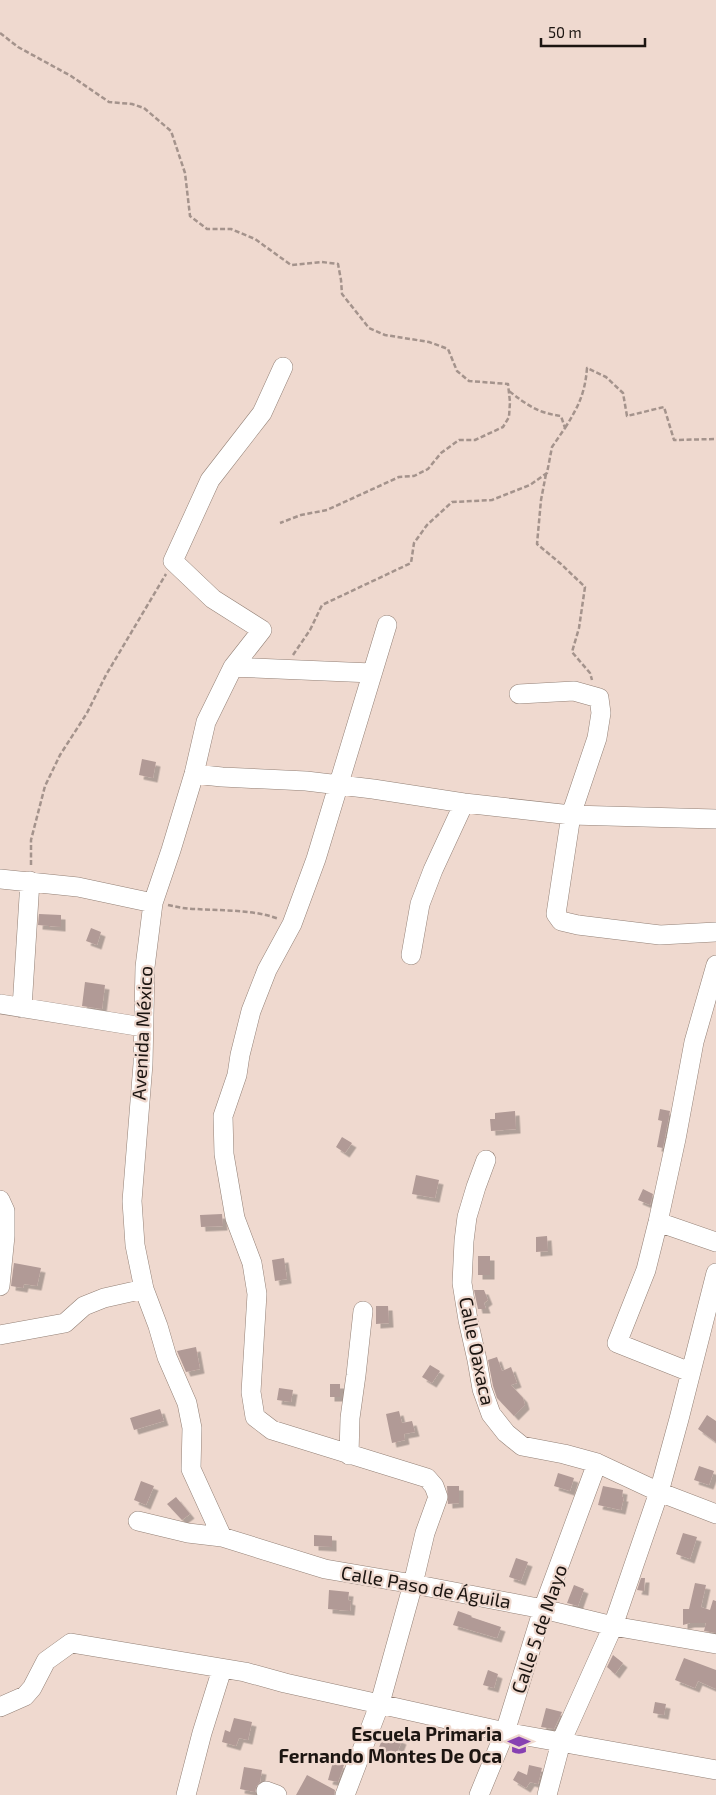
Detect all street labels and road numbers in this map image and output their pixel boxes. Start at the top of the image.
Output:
street label: Avenida México [126,965,157,1101]
street label: Calle Oaxaca [455,1295,500,1407]
street label: Calle Paso de Águila [339,1560,513,1613]
street label: Calle 5 de Mayo [506,1561,571,1696]

